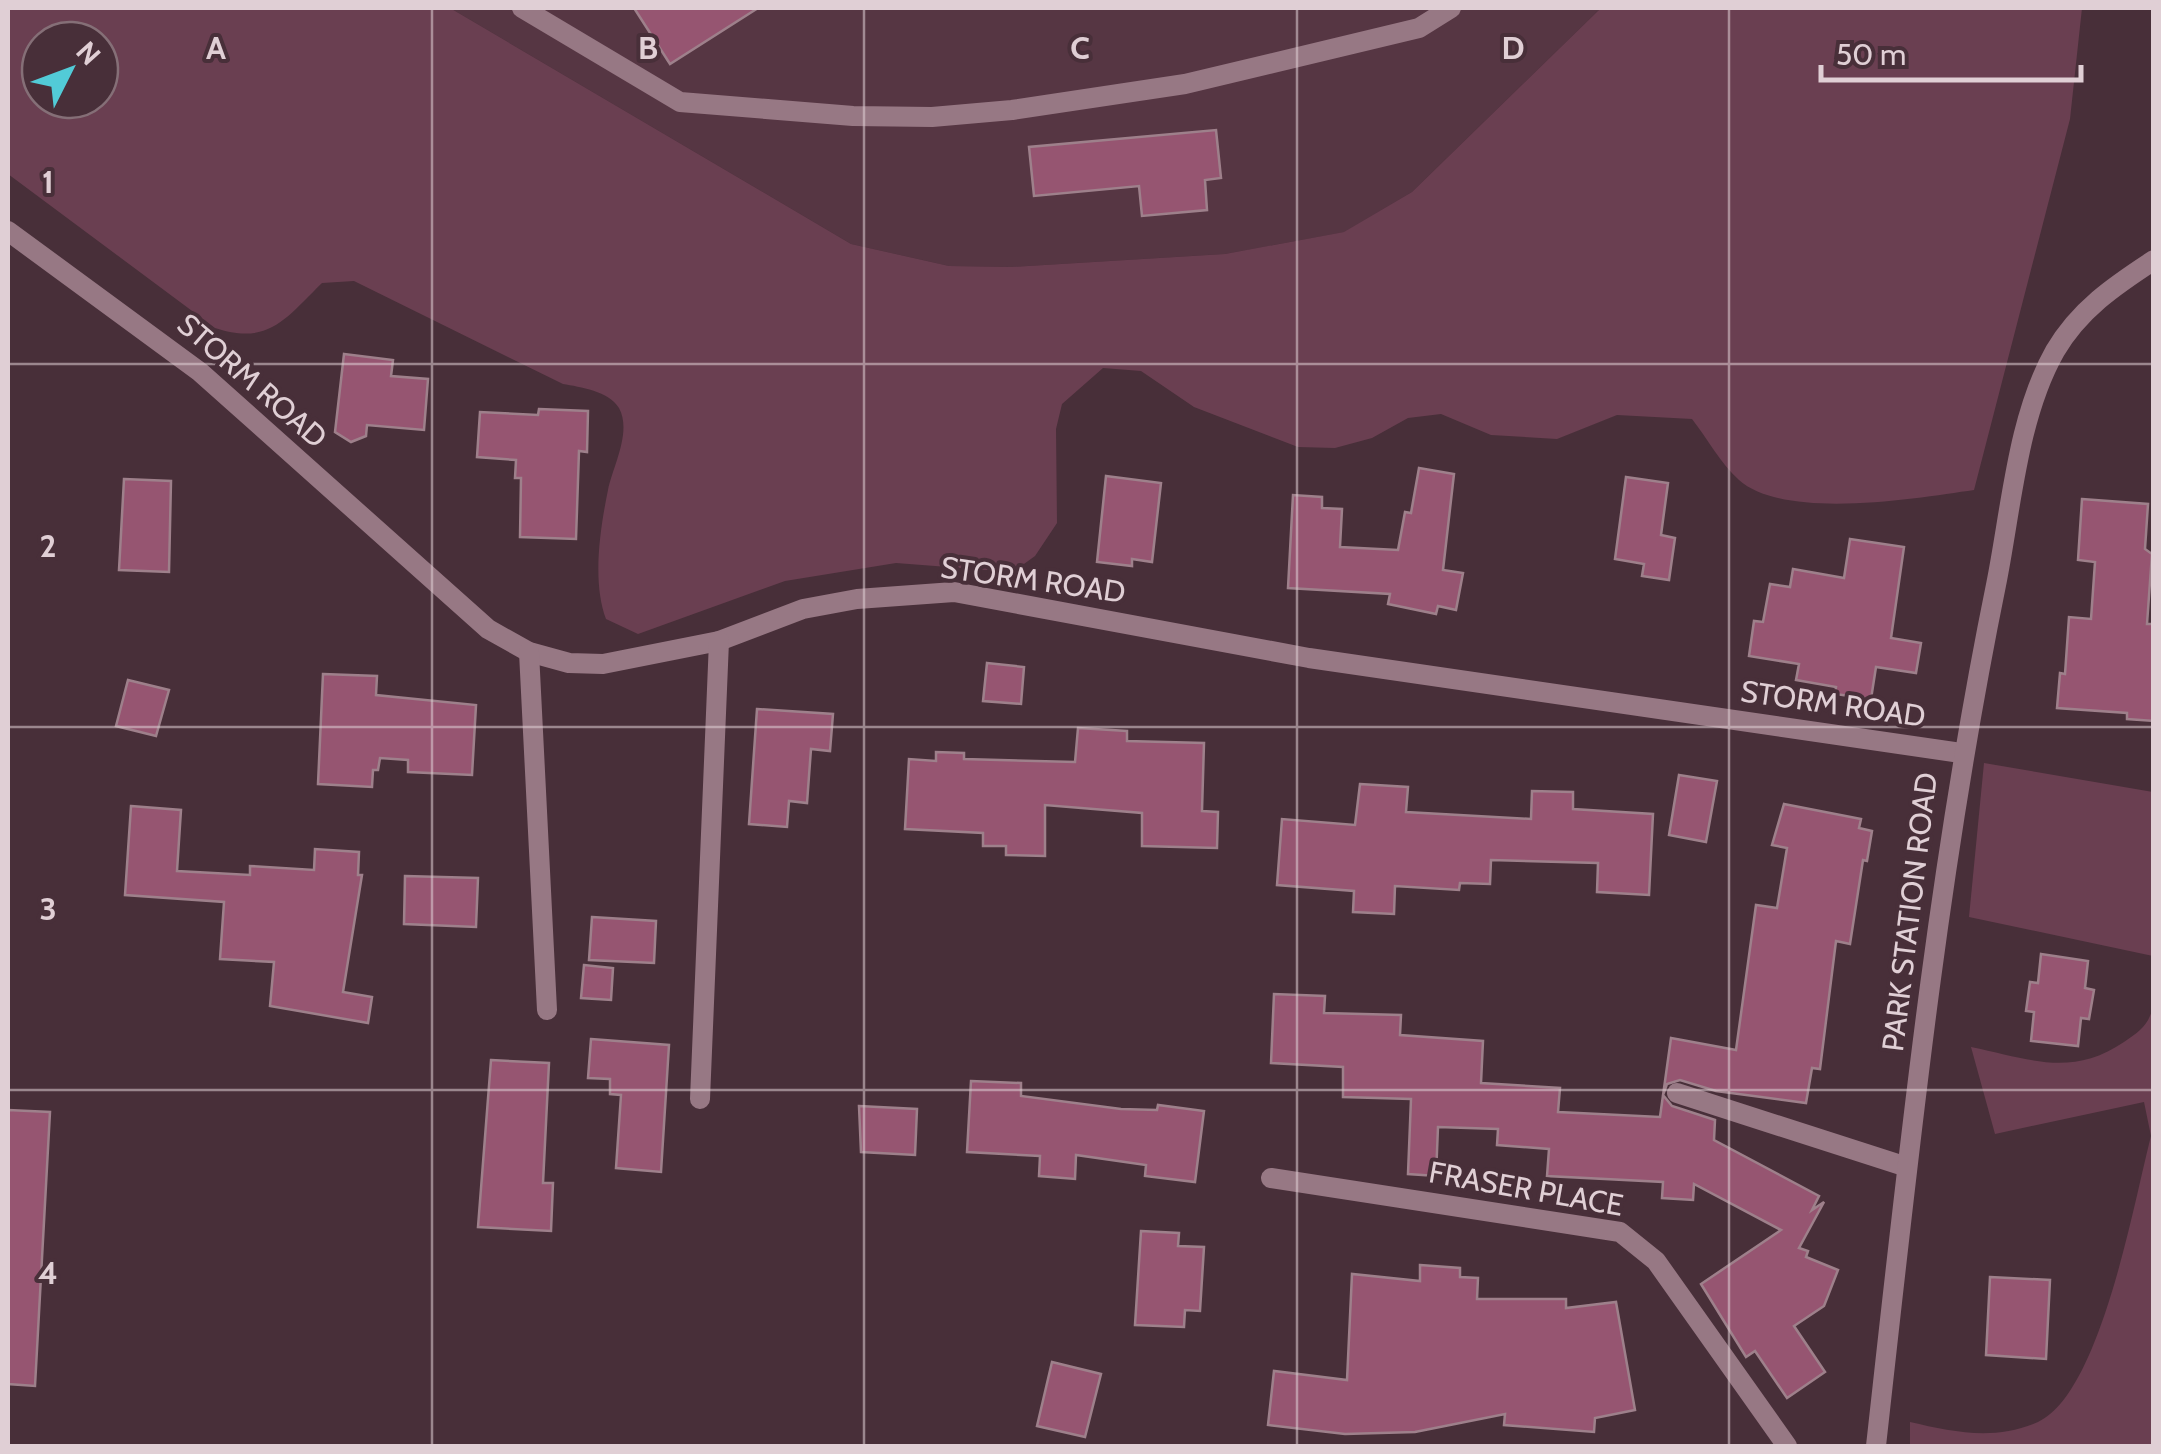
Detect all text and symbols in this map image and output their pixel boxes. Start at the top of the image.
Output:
north arrow [20,20,120,120]
scale bar [1821,20,2081,82]
text: A [206,28,226,67]
text: B [638,28,658,67]
text: C [1070,28,1090,67]
text: D [1501,28,1525,67]
text: N [69,35,108,72]
text: 50 m [1836,36,1906,73]
text: 1 [42,162,54,201]
street label: STORM ROAD [170,306,335,456]
text: 2 [40,526,56,565]
street label: STORM ROAD [938,548,1128,611]
street label: STORM ROAD [1738,672,1928,735]
street label: PARK STATION ROAD [1874,770,1945,1054]
text: 3 [39,889,57,928]
street label: FRASER PLACE [1426,1153,1626,1224]
text: 4 [38,1253,58,1292]

